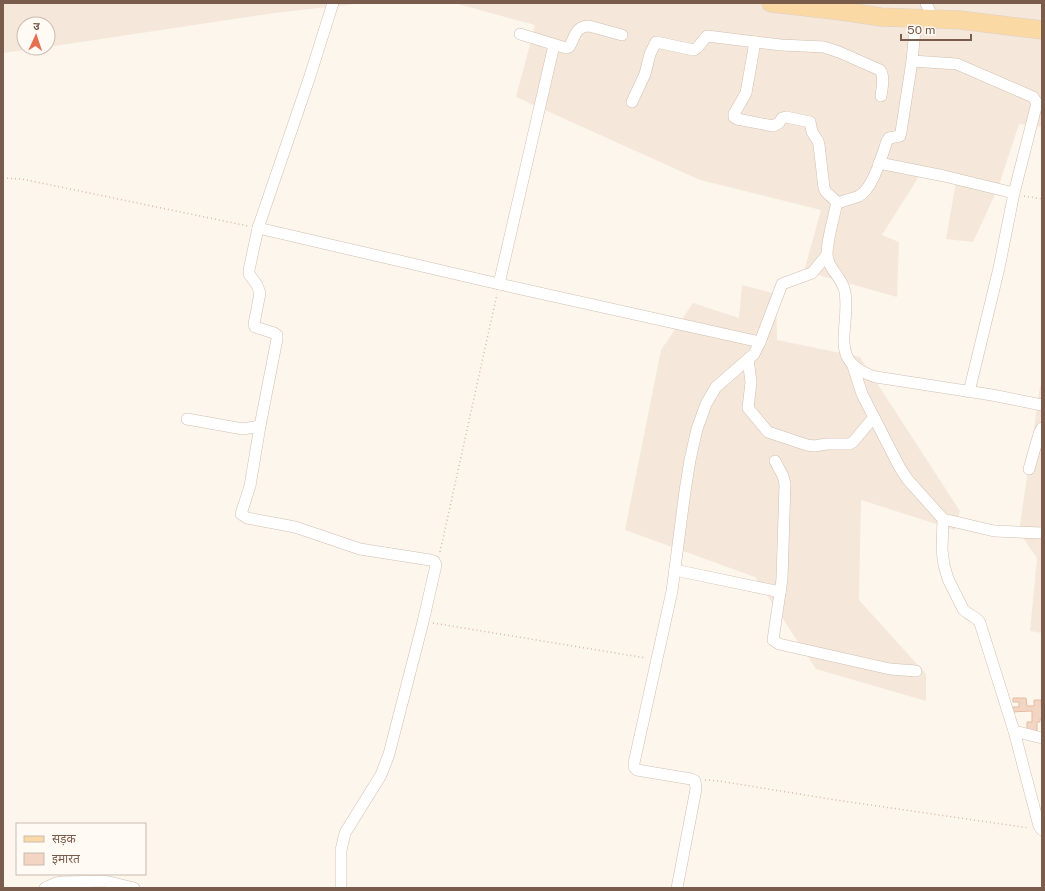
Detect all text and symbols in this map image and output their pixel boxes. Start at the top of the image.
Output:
north arrow [16,16,56,56]
scale bar [901,16,971,42]
text: उ [33,20,41,32]
text: 50 m [907,23,935,37]
legend [16,823,146,875]
text: सड़क [52,832,77,846]
text: इमारत [52,852,81,866]

